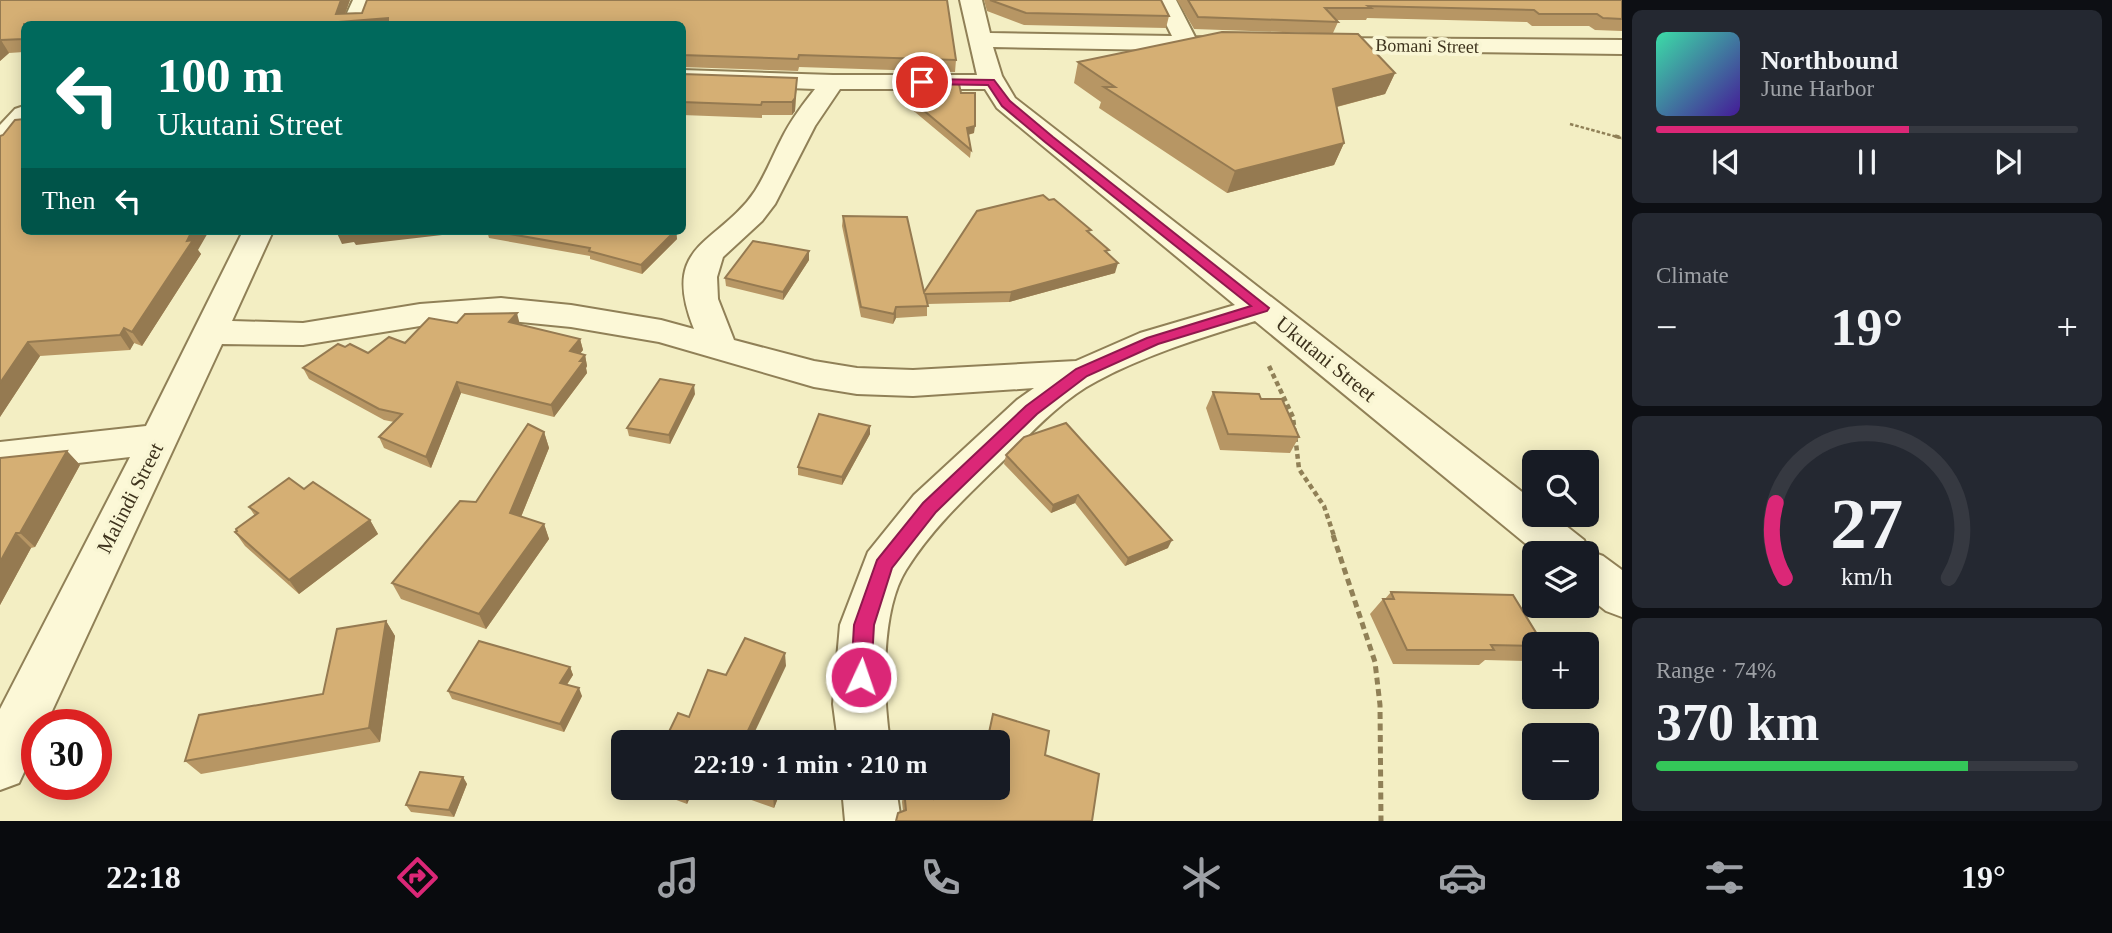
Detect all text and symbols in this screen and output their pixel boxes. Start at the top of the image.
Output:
street label: Bomani Street [1375,35,1479,57]
text: Northbound [1761,46,1898,75]
text: 100 m [157,48,284,103]
icon: left [42,49,133,140]
pin [892,52,952,112]
icon: arrive [903,63,941,101]
text: June Harbor [1761,76,1874,101]
text: Ukutani Street [157,106,343,142]
icon: previous [1707,143,1745,181]
icon: pause [1848,143,1886,181]
icon: next [1989,143,2027,181]
icon: left [109,182,147,220]
text: Then [42,186,95,215]
text: Climate [1656,263,1729,288]
text: 19° [1831,299,1903,356]
text: − [1656,306,1677,348]
text: + [2057,306,2078,348]
street label: Ukutani Street [1271,311,1381,407]
street label: Malindi Street [92,439,168,557]
map controls [1522,450,1599,800]
button: search [1522,450,1599,527]
text: 27 [1831,483,1903,564]
button: layers [1522,541,1599,618]
text: km/h [1841,563,1893,590]
button: + [1522,632,1599,709]
position arrow [824,640,898,714]
text: Range · 74% [1656,658,1776,683]
text: 370 km [1656,694,1819,751]
speed limit sign: 30 [21,709,112,800]
button: − [1522,723,1599,800]
text: 22:19 · 1 min · 210 m [694,750,928,779]
icon: directions [393,853,442,902]
icon: music [654,853,703,902]
icon: phone [916,853,965,902]
icon: climate [1177,853,1226,902]
icon: car [1438,853,1487,902]
icon: filters [1700,853,1749,902]
text: 22:18 [106,859,181,895]
text: 19° [1961,859,2006,895]

